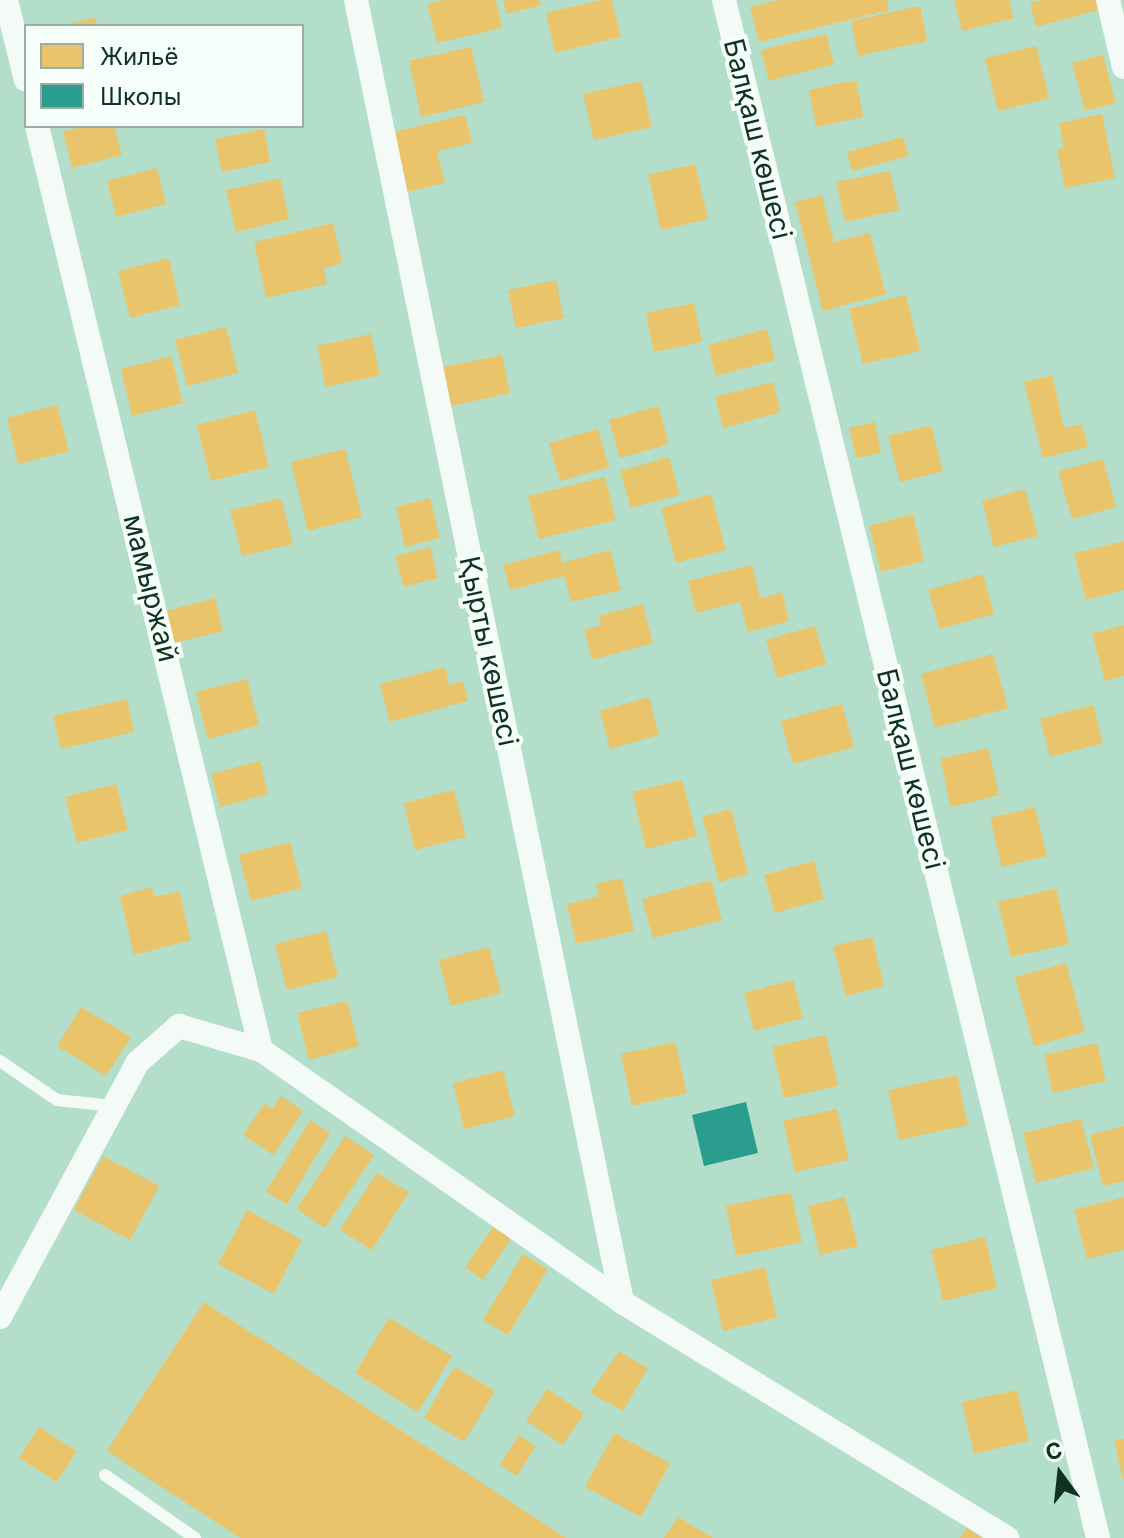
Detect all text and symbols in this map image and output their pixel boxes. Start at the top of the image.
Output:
legend [24,24,304,128]
street label: Балқаш көшесі [717,35,799,243]
text: Жильё [100,42,178,71]
text: Школы [100,82,181,111]
street label: мамыржай [116,511,186,665]
street label: Қырты көшесі [452,553,526,749]
street label: Балқаш көшесі [870,665,952,873]
north arrow [1020,1434,1100,1514]
text: С [1043,1436,1065,1465]

